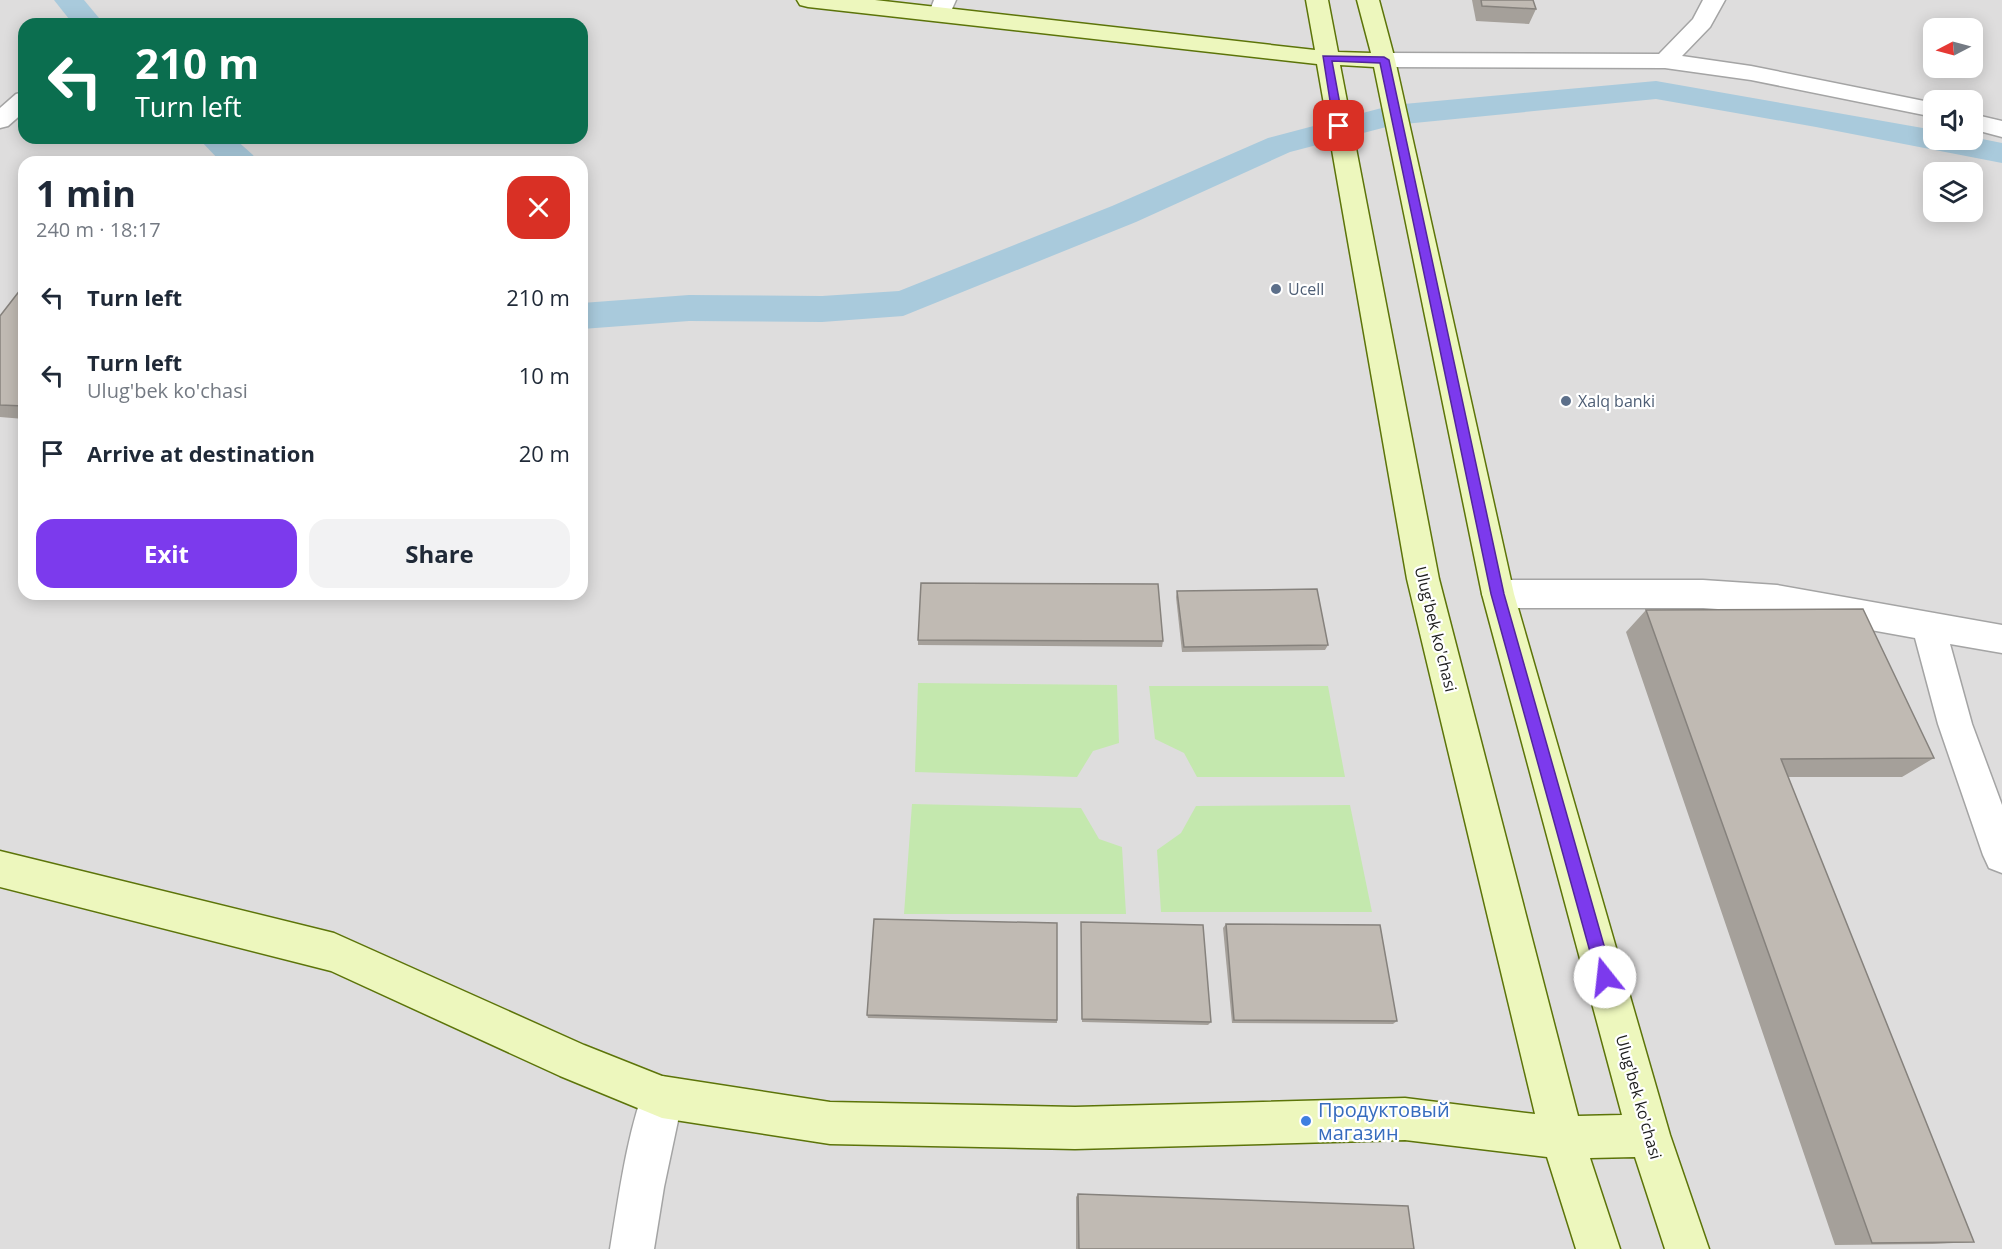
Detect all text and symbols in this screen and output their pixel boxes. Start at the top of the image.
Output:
north arrow [1923,18,1983,78]
map controls [1923,18,1983,222]
text: 210 m [135,34,259,91]
icon: left [36,42,114,120]
text: Turn left [135,88,242,125]
button: sound [1923,90,1983,150]
pin [1313,100,1364,151]
icon: arrive [1322,109,1355,142]
button: layers [1923,162,1983,222]
text: 1 min [36,169,136,218]
button: close [507,176,570,239]
text: 240 m · 18:17 [36,216,161,243]
place label: Ucell [1288,278,1324,300]
icon: left [36,281,69,314]
text: Turn left [87,282,182,312]
text: 210 m [506,282,570,312]
marker: Ucell [1269,282,1283,296]
text: Turn left [87,347,182,377]
icon: left [36,359,69,392]
text: 10 m [519,360,570,390]
text: Ulug'bek ko'chasi [87,377,248,404]
place label: Xalq banki [1578,390,1655,412]
marker: Xalq banki [1559,394,1573,408]
icon: arrive [36,437,69,470]
text: Arrive at destination [87,438,315,468]
text: 20 m [519,438,570,468]
button: Exit [36,519,297,588]
button: Share [309,519,570,588]
street label: Ulug'bek ko'chasi [1410,564,1462,694]
position arrow [1573,945,1637,1009]
street label: Ulug'bek ko'chasi [1611,1032,1667,1162]
place label: Продуктовый магазин [1318,1096,1450,1146]
marker: Продуктовый магазин [1299,1114,1313,1128]

